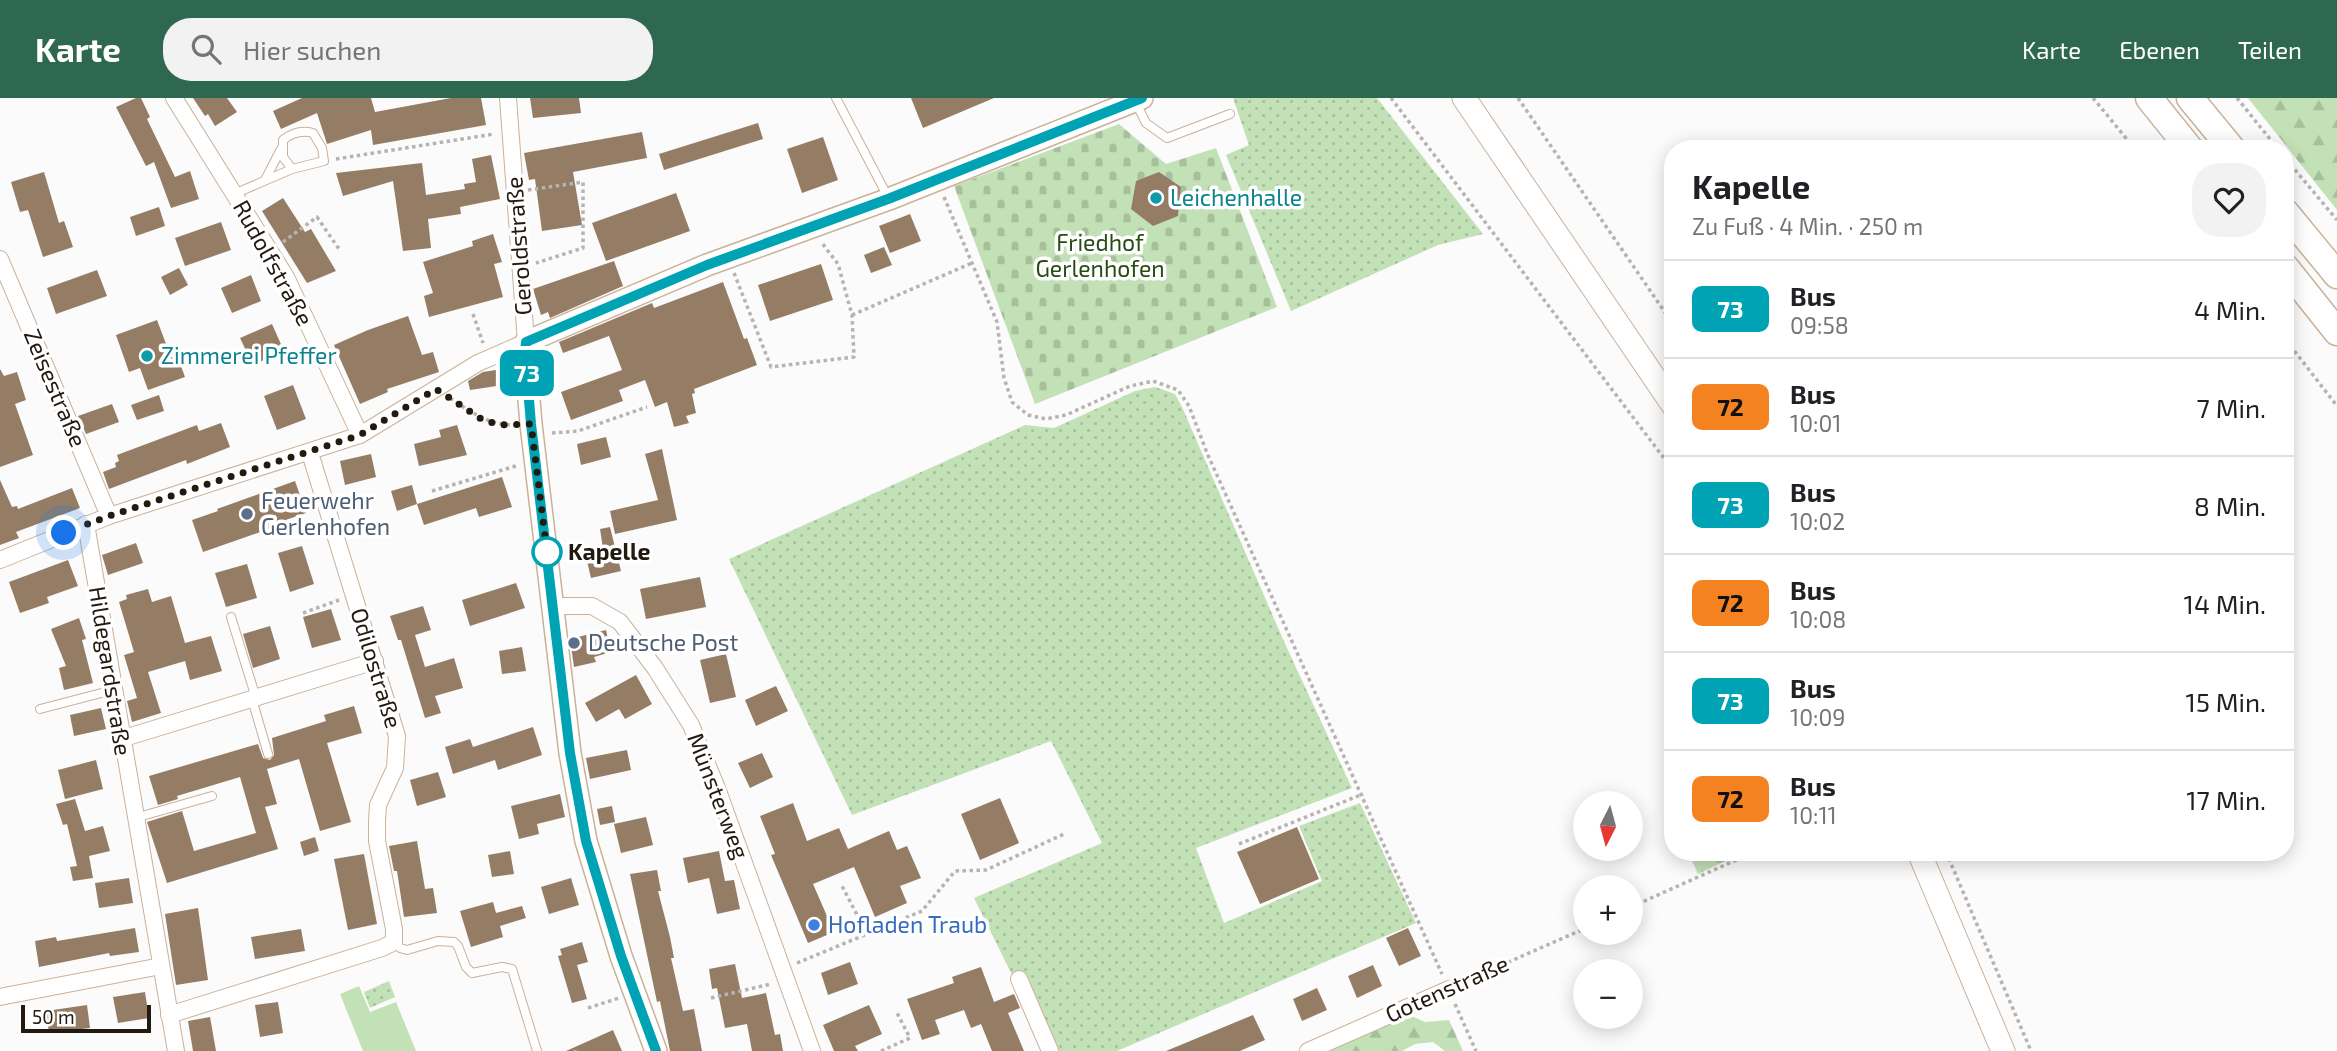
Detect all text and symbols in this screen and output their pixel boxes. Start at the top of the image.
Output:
search box [163,18,653,81]
text: Karte [35,29,121,69]
icon: search [187,30,225,68]
text: Hier suchen [243,34,381,65]
text: Karte [2022,35,2081,64]
text: Ebenen [2119,35,2200,64]
text: Teilen [2238,35,2302,64]
button: heart [2192,163,2266,237]
text: Kapelle [1692,166,1810,206]
street label: Geroldstraße [499,176,537,316]
place label: Leichenhalle [1170,183,1302,211]
marker: Leichenhalle [1148,190,1164,206]
street label: Rudolfstraße [228,195,320,330]
text: Zu Fuß · 4 Min. · 250 m [1692,212,1923,240]
park label: Friedhof Gerlenhofen [1035,228,1165,282]
text: Bus [1790,280,1836,311]
text: 73 [1717,294,1744,323]
text: 4 Min. [2194,294,2266,325]
text: 09:58 [1790,311,1849,339]
street label: Zeisestraße [19,324,93,451]
place label: Zimmerei Pfeffer [161,341,337,369]
marker: Zimmerei Pfeffer [139,348,155,364]
line badge: 73 [496,350,558,396]
text: 73 [514,358,540,387]
text: Bus [1790,378,1836,409]
text: 72 [1717,392,1744,421]
text: 7 Min. [2197,392,2266,423]
text: 10:01 [1790,409,1841,437]
text: Bus [1790,476,1836,507]
place label: Feuerwehr Gerlenhofen [261,486,390,540]
text: 73 [1717,490,1744,519]
text: 8 Min. [2194,490,2266,521]
marker: Feuerwehr Gerlenhofen [239,506,255,522]
text: 10:02 [1790,507,1845,535]
your location [46,515,81,550]
marker: Kapelle [532,537,562,567]
place label: Kapelle [568,537,651,565]
text: Bus [1790,574,1836,605]
street label: Hildegardstraße [84,584,138,758]
text: 72 [1717,588,1744,617]
text: 14 Min. [2184,588,2266,619]
street label: Odilostraße [345,604,409,731]
text: 10:08 [1790,605,1846,633]
place label: Deutsche Post [588,628,738,656]
marker: Deutsche Post [566,635,582,651]
text: Bus [1790,672,1836,703]
text: 73 [1717,686,1744,715]
text: 15 Min. [2186,686,2266,717]
text: 10:09 [1790,703,1845,731]
street label: Münsterweg [682,729,756,863]
text: Bus [1790,770,1836,801]
text: 72 [1717,784,1744,813]
text: 17 Min. [2186,784,2266,815]
north arrow [1573,791,1643,861]
map controls [1573,791,1643,1029]
text: 10:11 [1790,801,1837,829]
button: + [1573,875,1643,945]
place label: Hofladen Traub [828,910,987,938]
marker: Hofladen Traub [806,917,822,933]
street label: Gotenstraße [1381,948,1513,1028]
button: − [1573,959,1643,1029]
scale bar [21,1002,150,1034]
text: 50 m [32,1005,75,1028]

